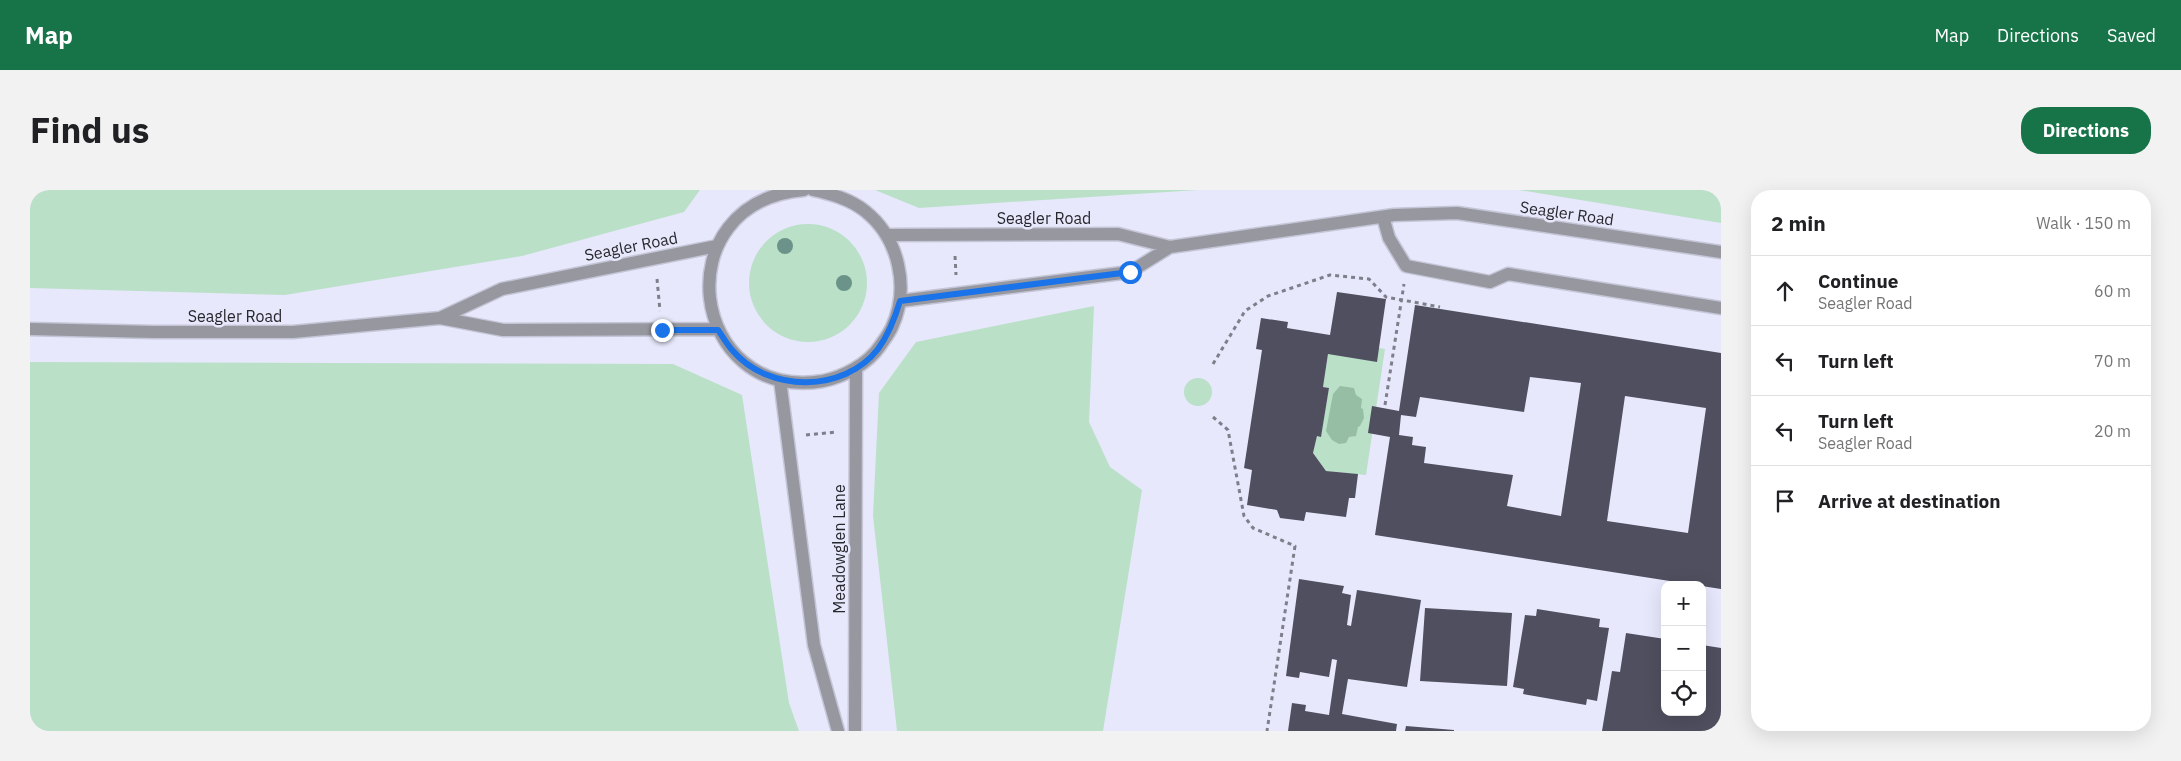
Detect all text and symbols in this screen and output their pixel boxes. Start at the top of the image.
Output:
text: Map [25,19,73,51]
text: Map [1934,24,1969,47]
text: Directions [1997,24,2079,47]
text: Saved [2107,24,2156,47]
text: Find us [30,107,149,153]
button: Directions [2021,107,2151,154]
street label: Seagler Road [1519,197,1615,229]
street label: Seagler Road [997,208,1091,228]
text: 2 min [1771,209,1826,237]
text: Walk · 150 m [2036,213,2131,233]
street label: Seagler Road [583,227,679,265]
route start [1119,261,1142,284]
text: Continue [1818,269,1898,293]
icon: ahead [1771,277,1799,305]
text: 60 m [2094,281,2131,301]
text: Seagler Road [1818,293,1913,313]
street label: Seagler Road [188,306,282,326]
route end [651,319,674,342]
icon: left [1771,347,1799,375]
text: Turn left [1818,349,1894,373]
text: 70 m [2094,351,2131,371]
text: Turn left [1818,409,1894,433]
icon: left [1771,417,1799,445]
text: 20 m [2094,421,2131,441]
text: Seagler Road [1818,433,1913,453]
street label: Meadowglen Lane [829,484,849,614]
icon: arrive [1771,487,1799,515]
text: Arrive at destination [1818,489,2001,513]
map controls [1661,581,1706,716]
button: + [1661,581,1706,626]
button: − [1661,626,1706,671]
button: locate [1661,671,1706,716]

